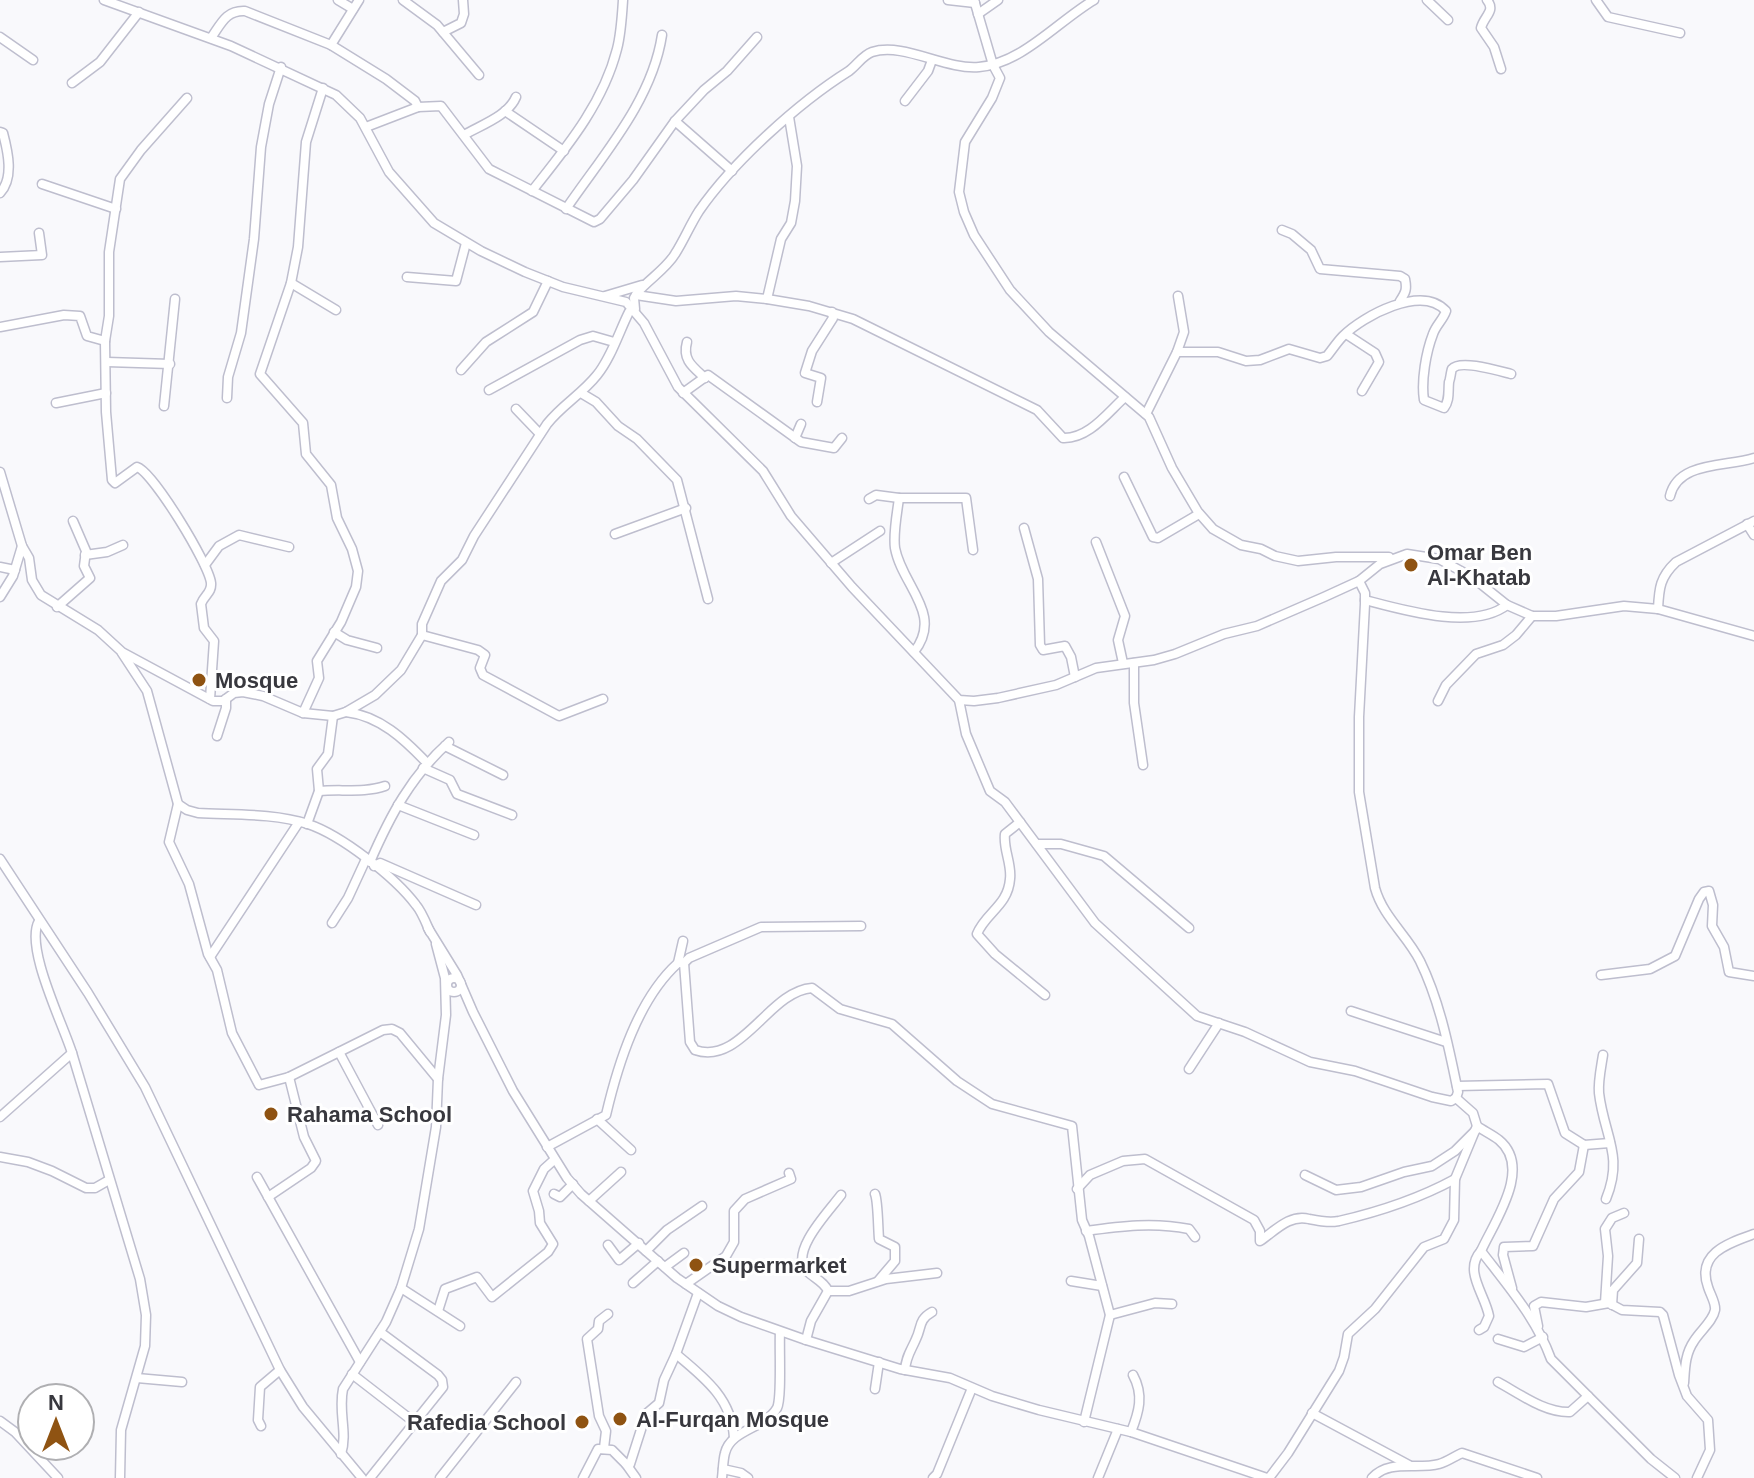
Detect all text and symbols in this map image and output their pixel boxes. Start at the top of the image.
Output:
place label: Omar Ben Al-Khatab [1427,540,1532,590]
marker: Omar Ben Al-Khatab [1402,556,1420,574]
place label: Mosque [215,668,298,693]
marker: Mosque [190,671,208,689]
place label: Rahama School [287,1102,452,1127]
marker: Rahama School [262,1105,280,1123]
place label: Supermarket [712,1253,847,1278]
marker: Supermarket [687,1256,705,1274]
north arrow [16,1382,96,1462]
text: N [48,1390,64,1415]
place label: Al-Furqan Mosque [636,1407,829,1432]
place label: Rafedia School [407,1410,566,1435]
marker: Al-Furqan Mosque [611,1410,629,1428]
marker: Rafedia School [573,1413,591,1431]

